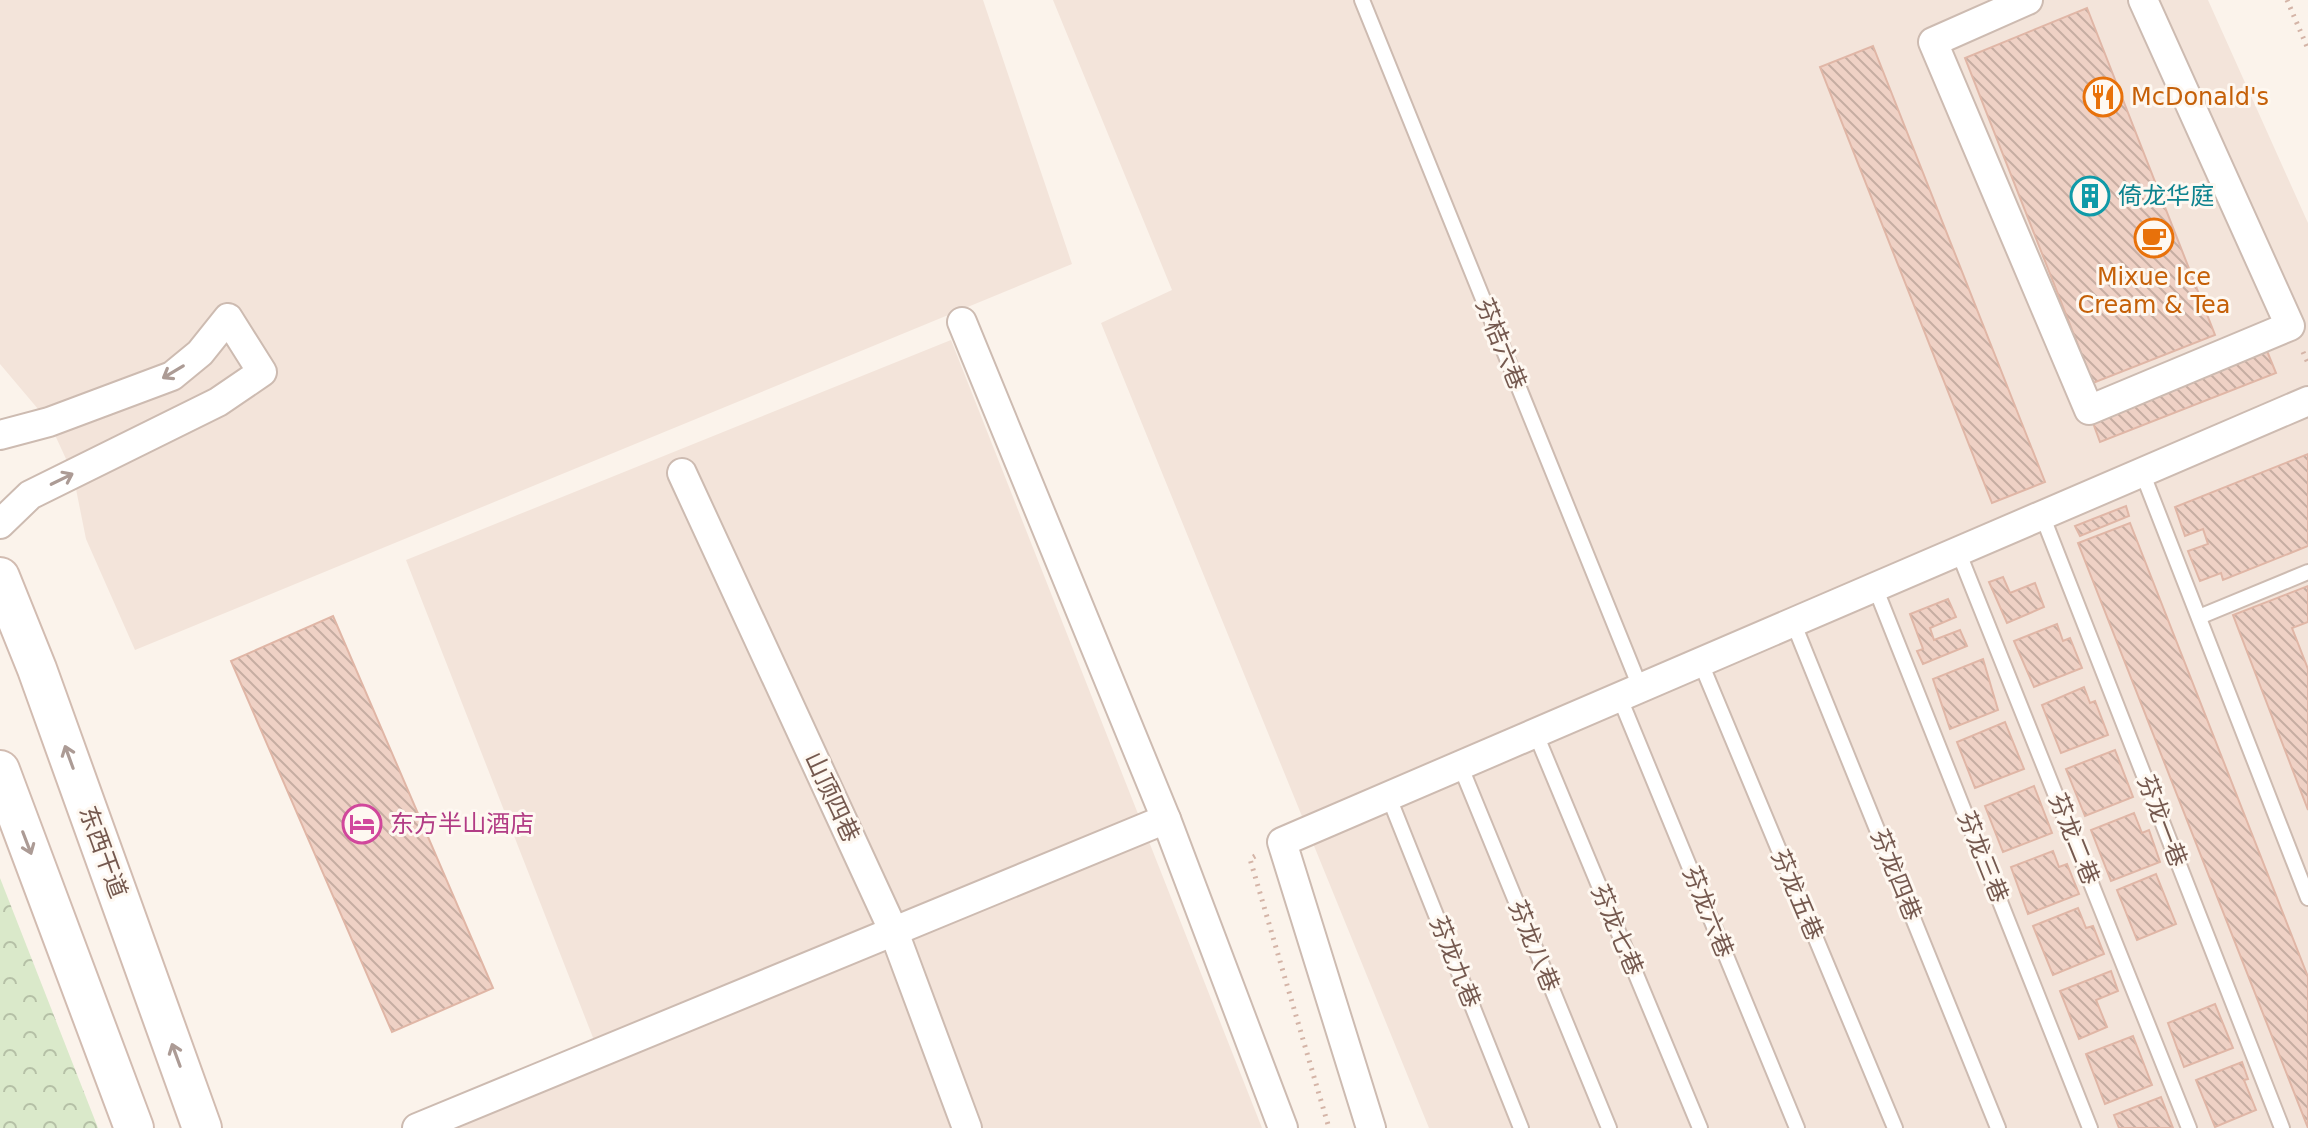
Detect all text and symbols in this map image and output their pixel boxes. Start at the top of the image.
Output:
restaurant icon: McDonald's [2082,76,2124,118]
place label: McDonald's [2131,83,2269,111]
building icon: 倚龙华庭 [2069,175,2111,217]
place label: 倚龙华庭 [2118,182,2214,210]
cafe icon: Mixue Ice Cream & Tea [2133,217,2175,259]
place label: Mixue Ice Cream & Tea [2078,263,2230,319]
street label: 芬桔六巷 [1470,294,1532,394]
one-way arrow [163,364,185,380]
one-way arrow [50,471,74,487]
one-way arrow [60,745,75,770]
street label: 山顶四巷 [799,748,865,846]
street label: 芬龙一巷 [2132,771,2192,871]
street label: 芬龙二巷 [2043,789,2105,889]
street label: 东西干道 [73,802,133,902]
hotel icon: 东方半山酒店 [341,803,383,845]
street label: 芬龙三巷 [1952,807,2014,907]
place label: 东方半山酒店 [390,810,534,838]
street label: 芬龙四巷 [1865,825,1927,925]
one-way arrow [21,830,35,855]
street label: 芬龙五巷 [1765,845,1829,945]
street label: 芬龙六巷 [1677,862,1739,962]
street label: 芬龙七巷 [1585,880,1649,980]
street label: 芬龙八巷 [1503,896,1565,996]
street label: 芬龙九巷 [1424,912,1486,1012]
one-way arrow [167,1042,182,1067]

